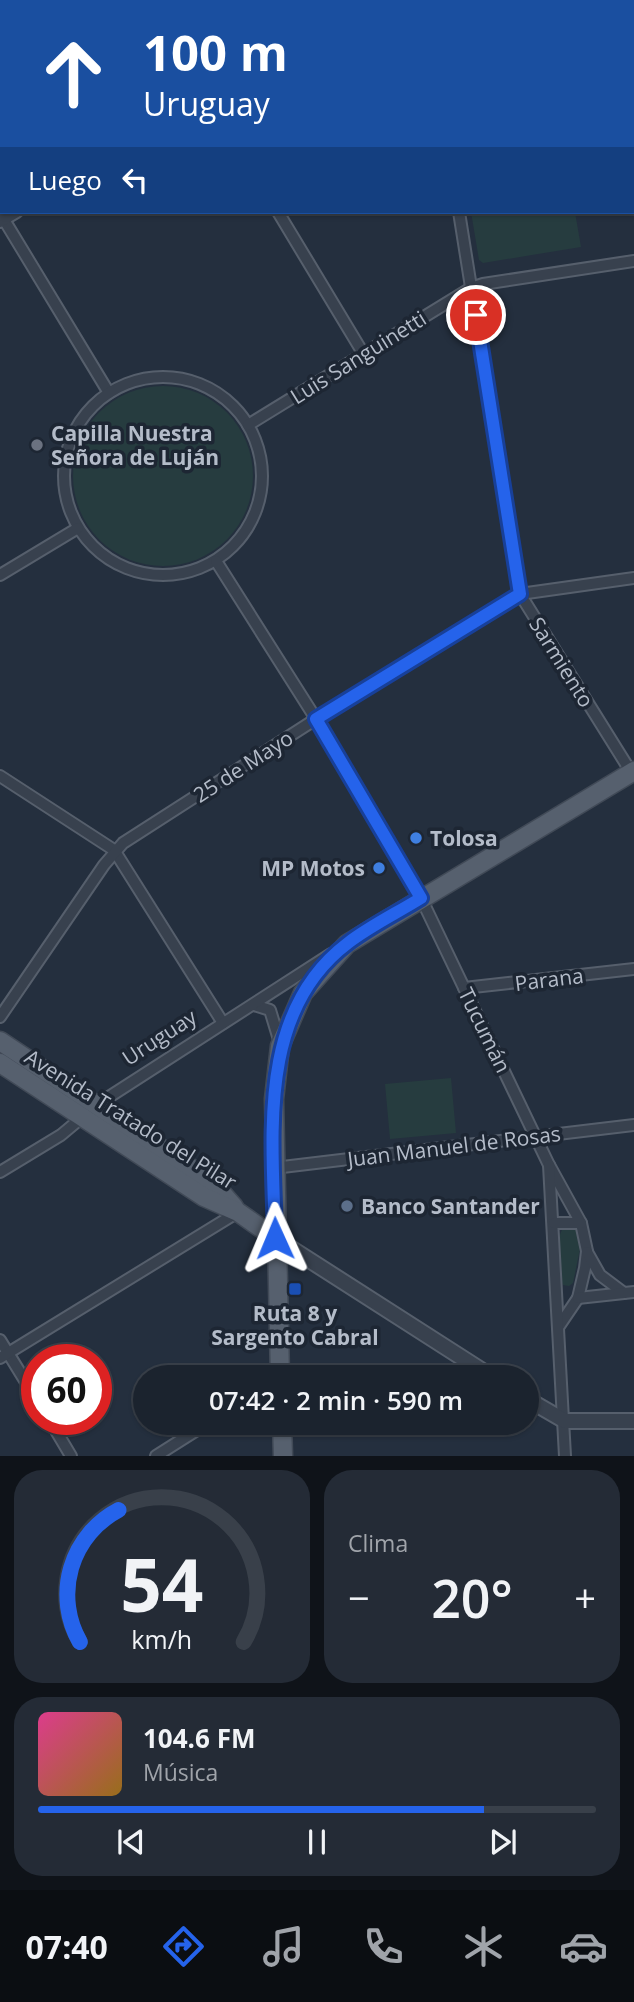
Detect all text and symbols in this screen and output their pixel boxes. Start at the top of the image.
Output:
text: 100 m [143,19,288,85]
icon: ahead [28,28,119,119]
text: Uruguay [143,82,270,125]
icon: left [116,161,154,199]
text: Luego [28,162,102,198]
pin [446,285,506,345]
icon: arrive [457,296,495,334]
street label: Luis Sanguinetti [285,304,431,410]
place label: Capilla Nuestra Señora de Luján [51,419,219,471]
marker: Capilla Nuestra Señora de Luján [29,437,45,453]
street label: Sarmiento [523,612,601,712]
street label: 25 de Mayo [188,723,298,809]
place label: Tolosa [430,824,498,852]
marker: Tolosa [408,830,424,846]
place label: MP Motos [261,854,365,882]
marker: MP Motos [371,860,387,876]
street label: Parana [513,961,585,997]
street label: Tucumán [452,983,518,1077]
street label: Uruguay [116,1002,202,1071]
street label: Avenida Tratado del Pilar [20,1042,242,1196]
street label: Juan Manuel de Rosas [344,1119,562,1173]
place label: Banco Santander [361,1192,540,1220]
marker: Banco Santander [339,1198,355,1214]
position arrow [238,1201,312,1275]
marker: Ruta 8 y Sargento Cabral [287,1281,303,1297]
place label: Ruta 8 y Sargento Cabral [211,1299,379,1351]
speed limit sign: 60 [21,1344,112,1435]
text: 07:42 · 2 min · 590 m [209,1382,463,1418]
text: Clima [348,1527,408,1559]
text: 54 [120,1535,204,1634]
text: 20° [431,1562,513,1633]
text: − [348,1571,370,1623]
text: + [574,1571,596,1623]
text: km/h [132,1622,192,1656]
text: 104.6 FM [143,1720,255,1756]
text: Música [143,1756,218,1788]
icon: previous [112,1823,150,1861]
icon: pause [298,1823,336,1861]
icon: next [484,1823,522,1861]
icon: directions [159,1922,208,1971]
icon: music [259,1922,308,1971]
icon: phone [359,1922,408,1971]
icon: climate [459,1922,508,1971]
icon: car [559,1922,608,1971]
text: 07:40 [26,1925,108,1968]

